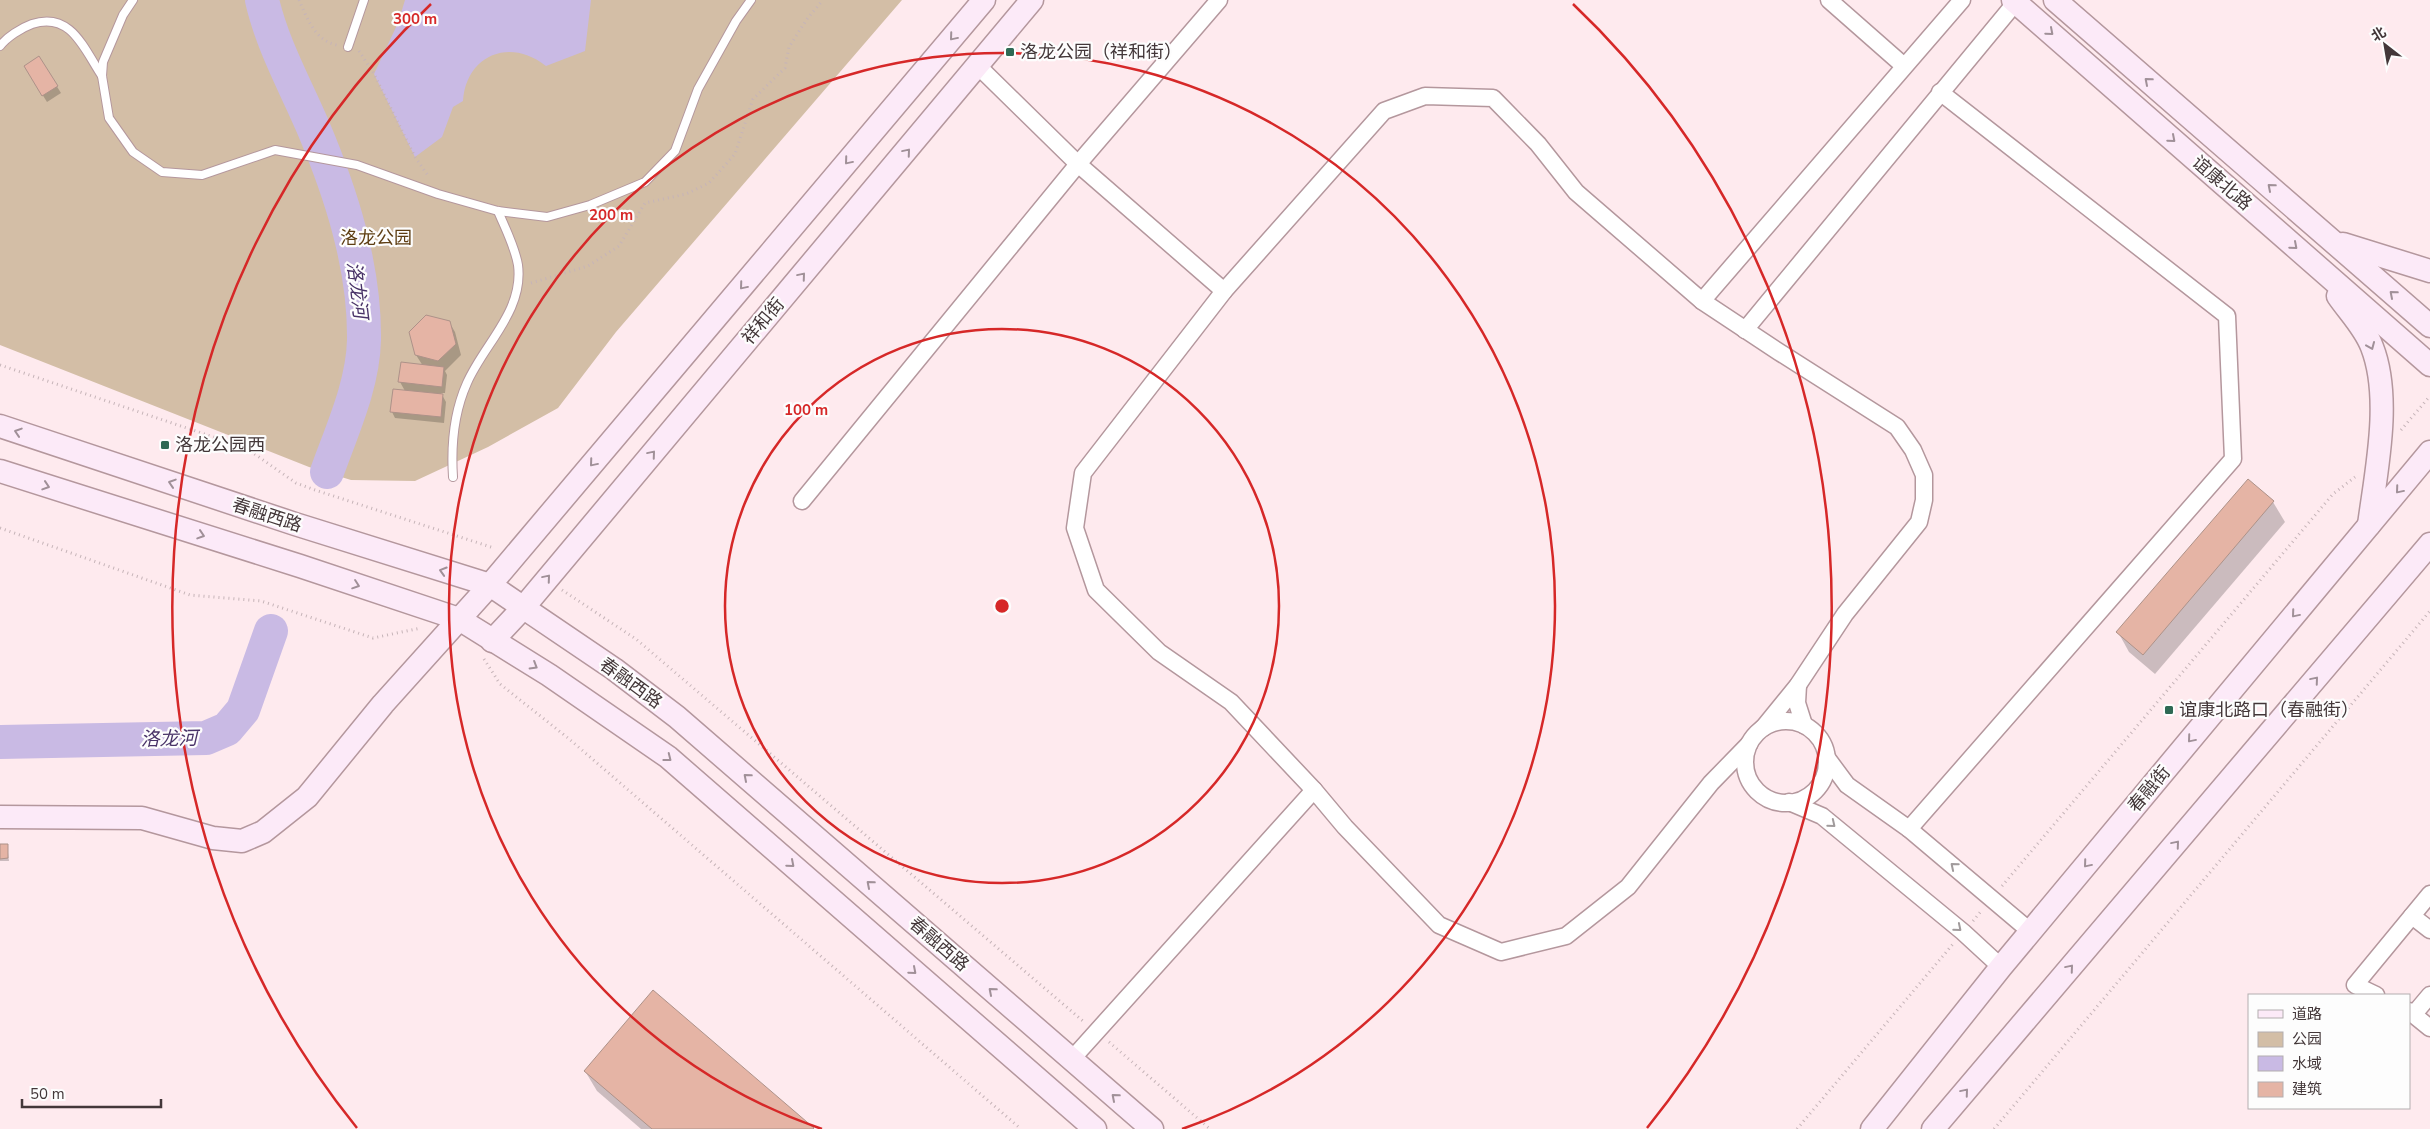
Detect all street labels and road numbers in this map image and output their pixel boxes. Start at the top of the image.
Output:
street label: 谊康北路 [2187,150,2257,216]
street label: 祥和街 [736,293,790,349]
street label: 春融西路 [229,492,305,538]
street label: 春融西路 [595,652,667,714]
street label: 春融街 [2122,761,2176,817]
street label: 春融西路 [904,911,974,977]

